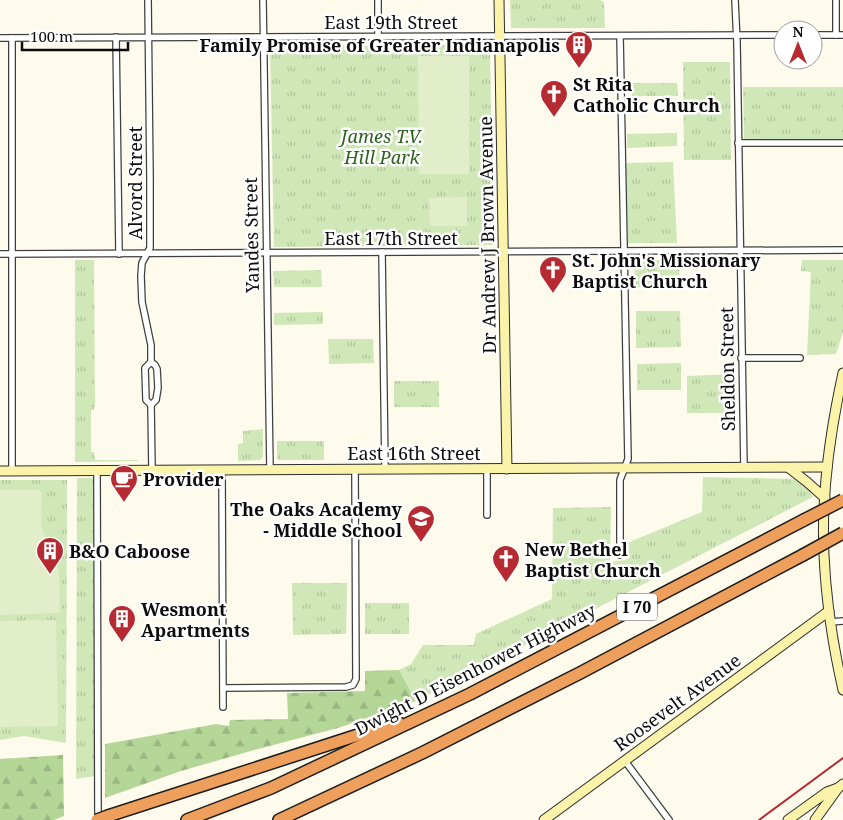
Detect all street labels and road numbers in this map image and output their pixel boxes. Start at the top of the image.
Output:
street label: East 19th Street [324,10,458,34]
street label: Dr Andrew J Brown Avenue [473,116,501,354]
street label: Alvord Street [123,126,147,240]
street label: Yandes Street [238,177,264,294]
street label: East 17th Street [324,226,458,250]
street label: Sheldon Street [714,307,740,431]
street label: East 16th Street [347,441,481,465]
road number: I 70 [617,594,657,620]
street label: Dwight D Eisenhower Highway [350,597,600,740]
street label: Roosevelt Avenue [609,648,745,756]

